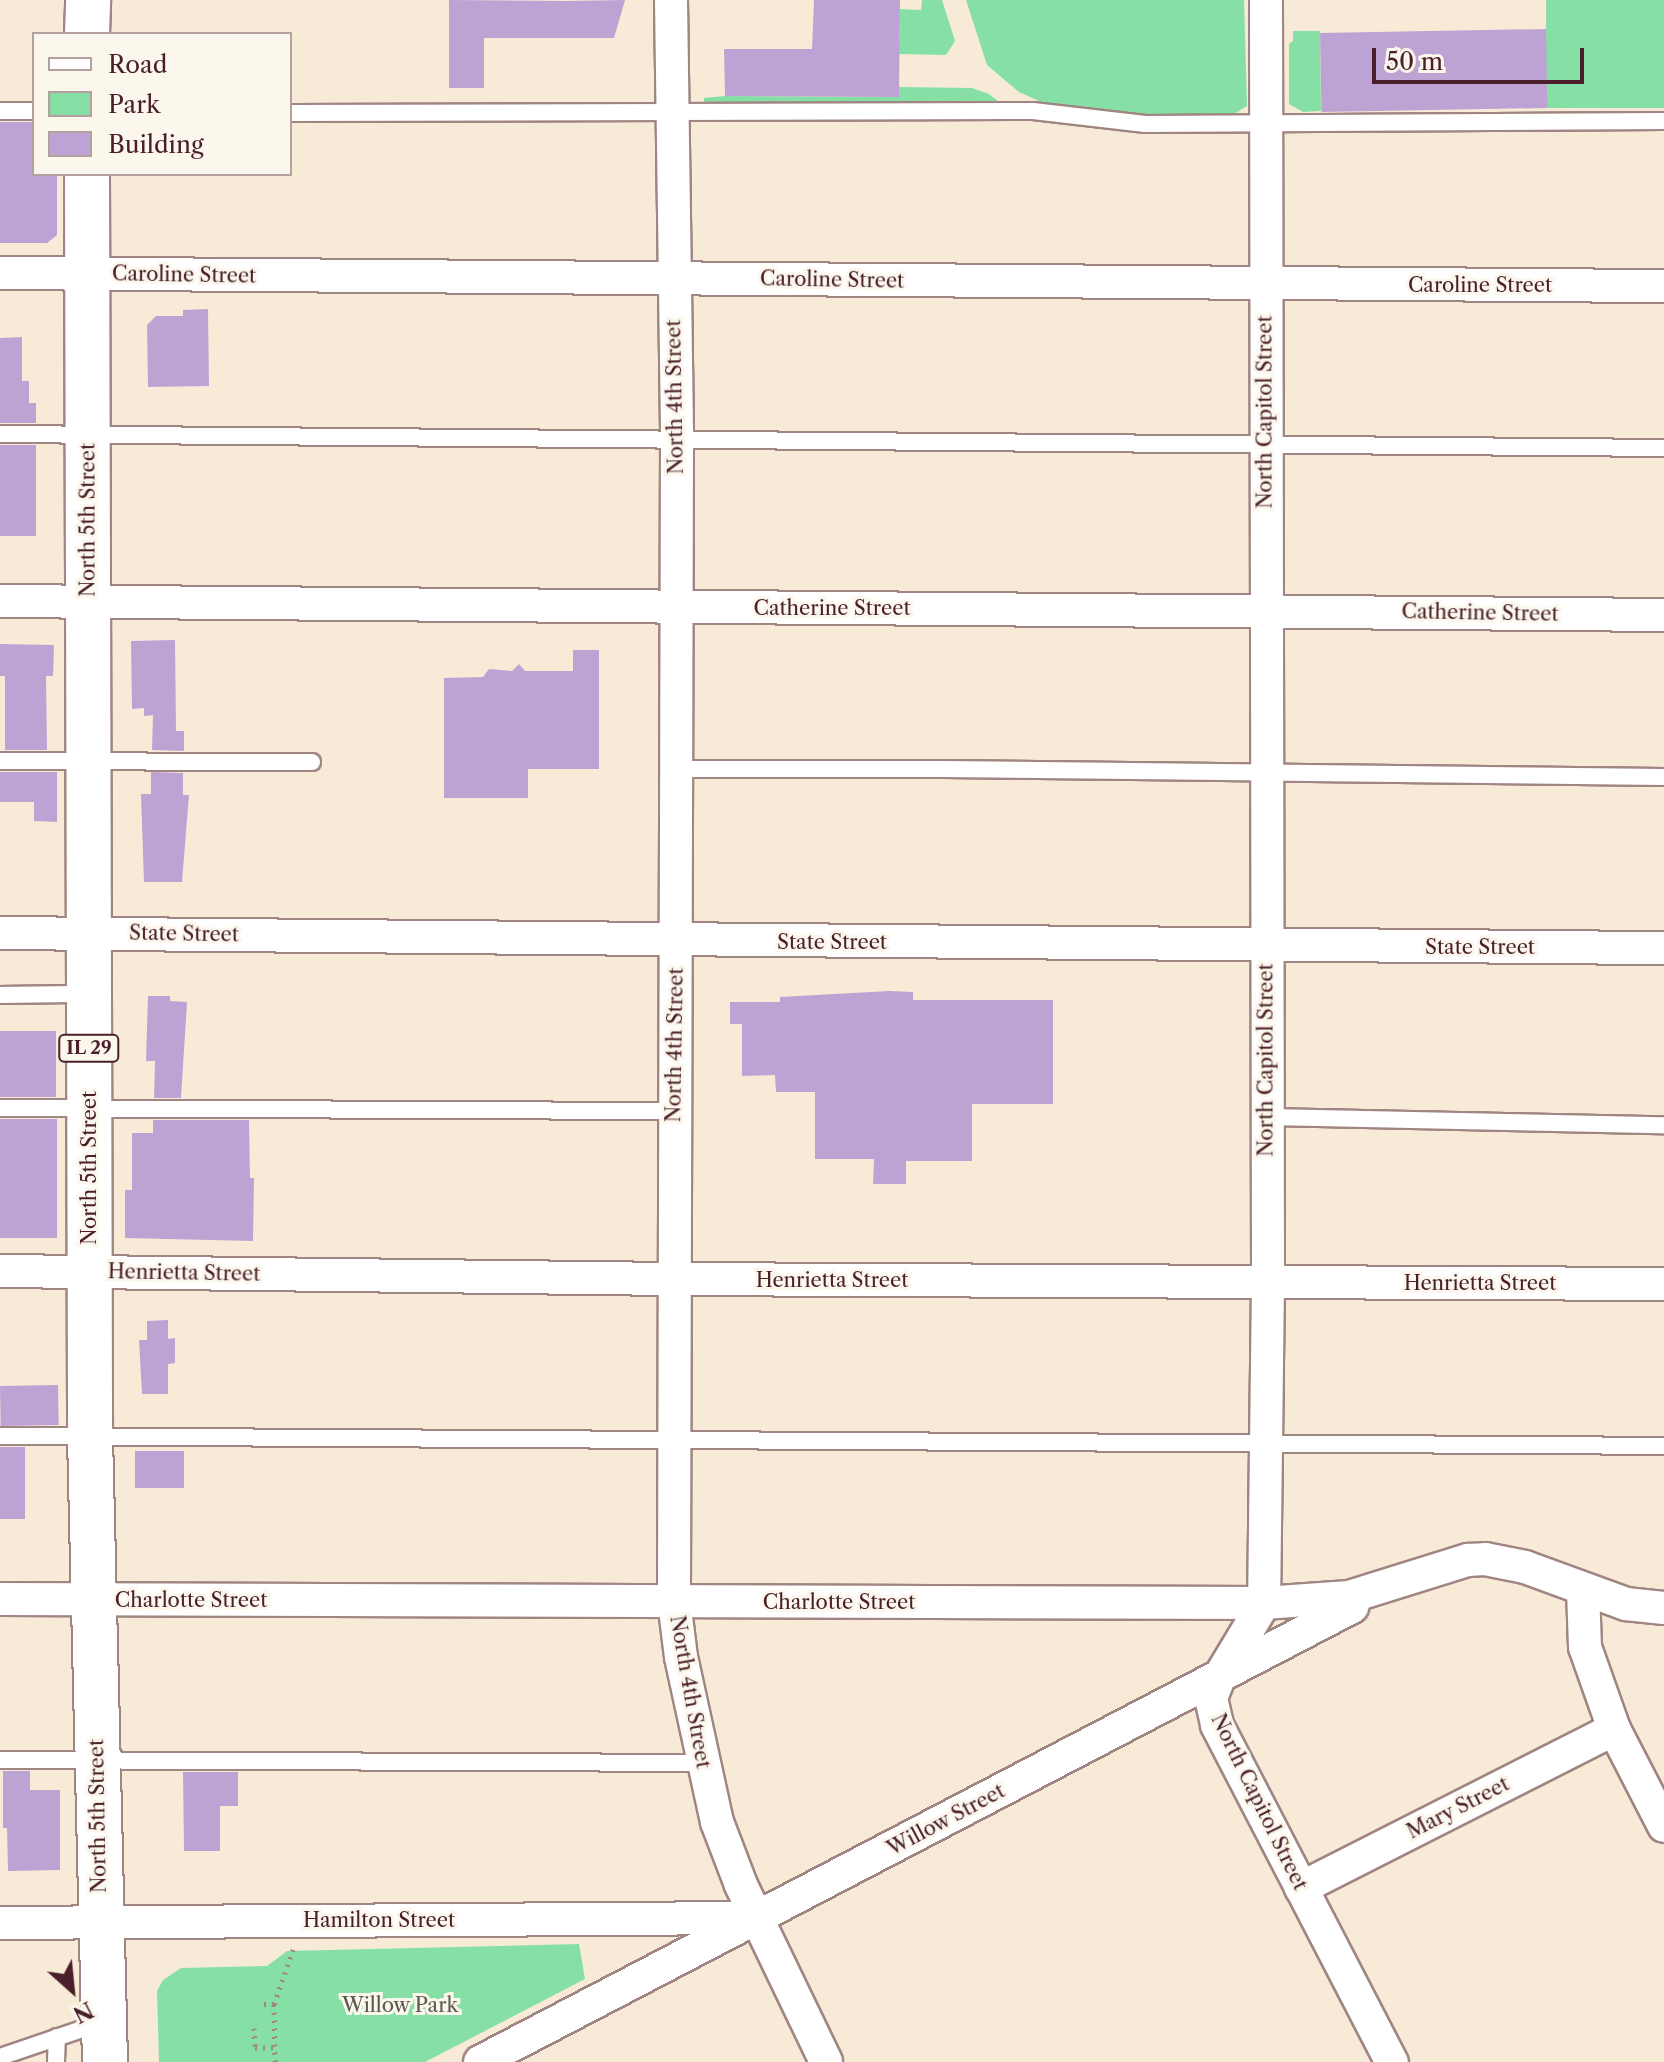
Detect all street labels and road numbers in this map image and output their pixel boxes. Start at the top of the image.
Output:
street label: Caroline Street [112,262,256,288]
street label: Caroline Street [760,267,904,293]
street label: Caroline Street [1408,273,1552,297]
street label: North Capitol Street [1253,315,1277,509]
street label: North 4th Street [662,319,688,475]
street label: North 5th Street [76,443,100,597]
street label: Catherine Street [754,596,910,620]
street label: Catherine Street [1401,600,1559,626]
street label: State Street [129,921,239,947]
street label: State Street [777,930,887,954]
street label: State Street [1425,935,1535,959]
street label: North Capitol Street [1254,963,1278,1157]
street label: North 4th Street [662,967,688,1123]
road number: IL 29 [57,1034,121,1062]
street label: North 5th Street [77,1091,101,1245]
street label: Henrietta Street [107,1260,261,1286]
street label: Henrietta Street [756,1268,908,1292]
street label: Henrietta Street [1404,1271,1556,1295]
street label: Charlotte Street [115,1588,267,1612]
street label: Charlotte Street [763,1590,915,1614]
street label: North 4th Street [665,1614,715,1770]
street label: North Capitol Street [1206,1710,1312,1894]
street label: North 5th Street [85,1739,111,1893]
street label: Mary Street [1403,1772,1513,1844]
street label: Willow Street [883,1779,1009,1861]
street label: Hamilton Street [303,1908,455,1932]

